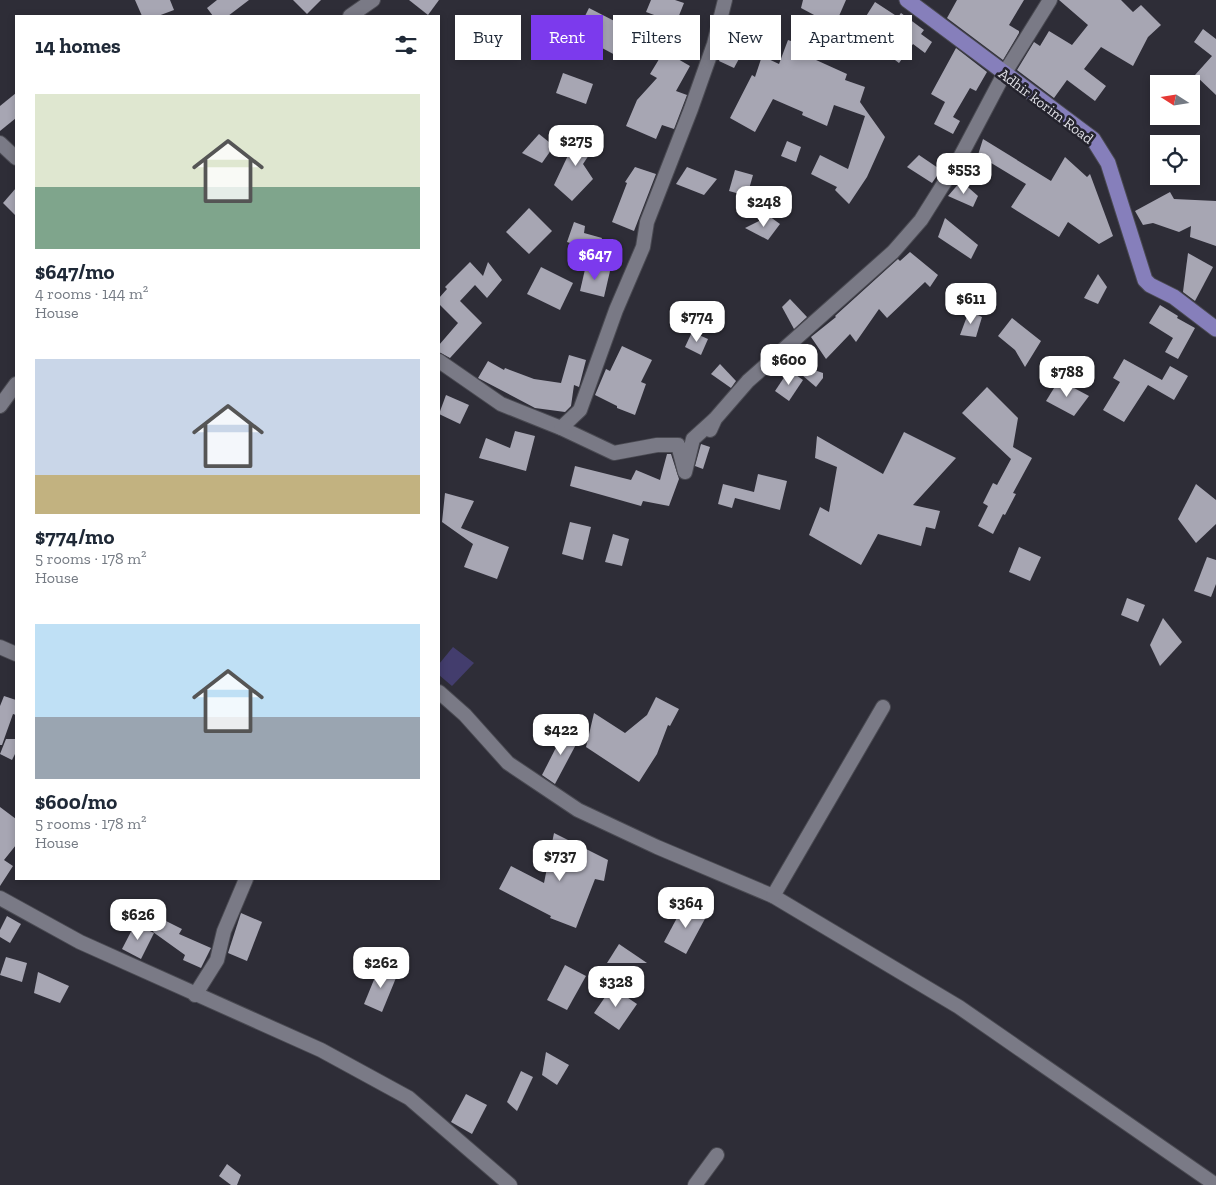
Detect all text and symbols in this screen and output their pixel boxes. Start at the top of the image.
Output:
chip: Buy [455,15,521,60]
chip: Rent [531,15,603,60]
chip: Filters [613,15,700,60]
chip: New [710,15,781,60]
chip: Apartment [791,15,912,60]
icon: filters [392,31,420,59]
text: 14 homes [35,33,121,58]
street label: Adhir korim Road [995,64,1098,148]
north arrow [1150,75,1200,125]
map controls [1150,75,1200,185]
pin: $275 [546,124,606,167]
icon: home [183,126,273,216]
text: $275 [560,131,592,150]
button: locate [1150,135,1200,185]
pin: $553 [934,152,994,195]
text: $553 [947,159,981,178]
pin: $248 [734,186,794,228]
text: $248 [747,192,781,211]
pin: $647 [565,238,625,281]
text: $647 [578,245,612,264]
text: $647/mo [35,259,115,284]
pin: $611 [941,282,1001,325]
text: 4 rooms · 144 m² [35,284,148,303]
text: $611 [956,289,986,308]
pin: $774 [667,300,727,343]
text: House [35,303,78,322]
text: $774 [681,307,713,326]
pin: $600 [759,344,819,386]
text: $600 [772,350,806,369]
pin: $788 [1037,356,1097,398]
text: $788 [1050,362,1084,381]
icon: home [183,391,273,481]
text: $774/mo [35,524,114,549]
text: 5 rooms · 178 m² [35,549,147,568]
text: House [35,568,78,587]
icon: home [183,656,273,746]
pin: $422 [531,714,591,756]
text: $422 [544,720,578,739]
text: $600/mo [35,789,117,814]
text: 5 rooms · 178 m² [35,814,147,833]
text: House [35,833,78,852]
pin: $737 [530,840,590,882]
text: $737 [544,846,576,865]
pin: $364 [656,886,716,929]
text: $364 [669,893,703,912]
pin: $626 [108,898,168,941]
text: $626 [121,905,155,924]
pin: $262 [351,946,411,989]
text: $262 [364,953,398,972]
pin: $328 [586,966,646,1008]
text: $328 [599,972,633,991]

